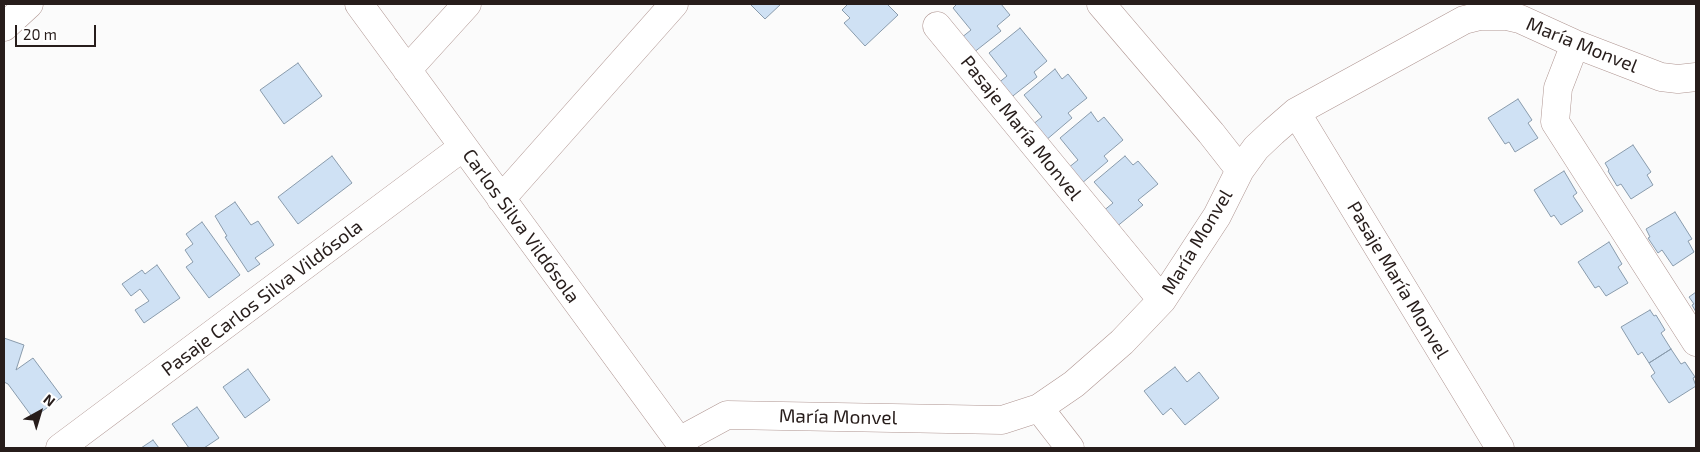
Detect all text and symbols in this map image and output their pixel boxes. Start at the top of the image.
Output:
street label: María Monvel [1523,12,1641,78]
scale bar [18,15,99,47]
text: 20 m [23,25,57,43]
street label: Pasaje María Monvel [956,51,1086,205]
street label: Carlos Silva Vildósola [458,145,584,307]
street label: María Monvel [1157,185,1237,299]
street label: Pasaje María Monvel [1342,197,1454,363]
street label: Pasaje Carlos Silva Vildósola [157,215,367,381]
north arrow [15,387,65,437]
text: N [40,390,59,410]
street label: María Monvel [779,405,897,429]

